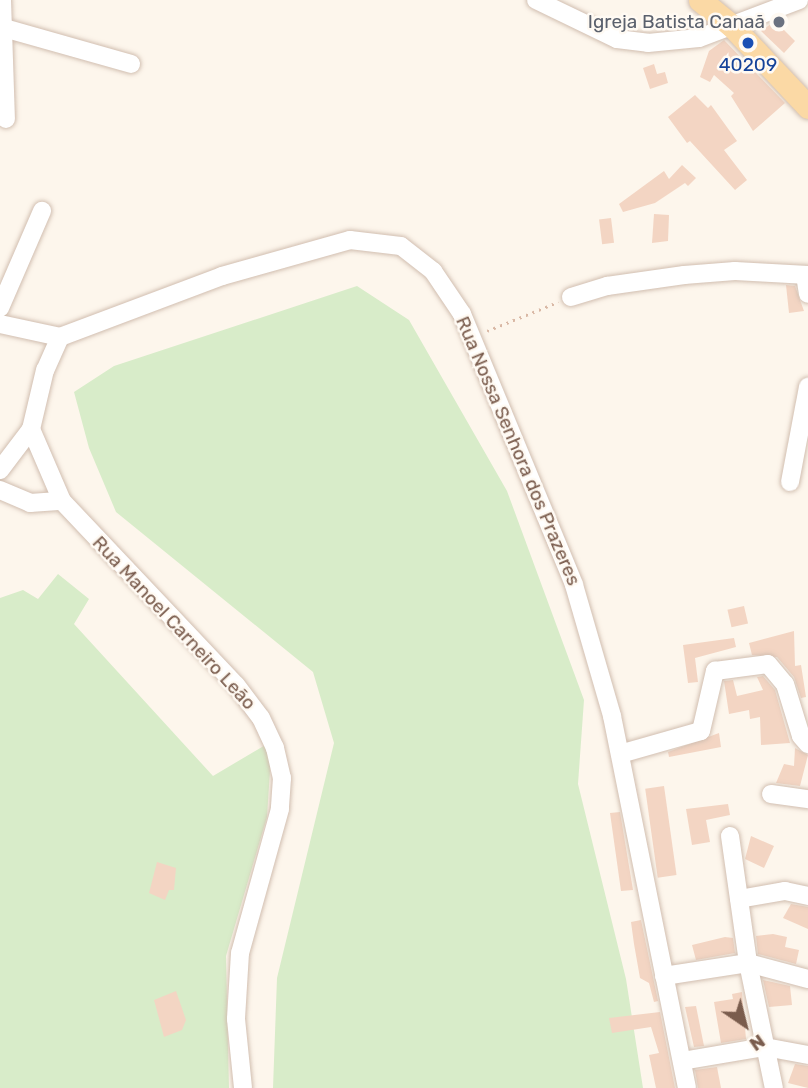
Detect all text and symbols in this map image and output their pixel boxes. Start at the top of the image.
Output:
place label: Igreja Batista Canaã [588,11,765,33]
marker: Igreja Batista Canaã [771,14,787,30]
marker: 40209 [740,35,756,51]
place label: 40209 [719,54,777,76]
street label: Rua Nossa Senhora dos Prazeres [451,313,585,589]
street label: Rua Manoel Carneiro Leão [88,531,260,715]
north arrow [710,990,780,1060]
text: N [745,1029,770,1056]

